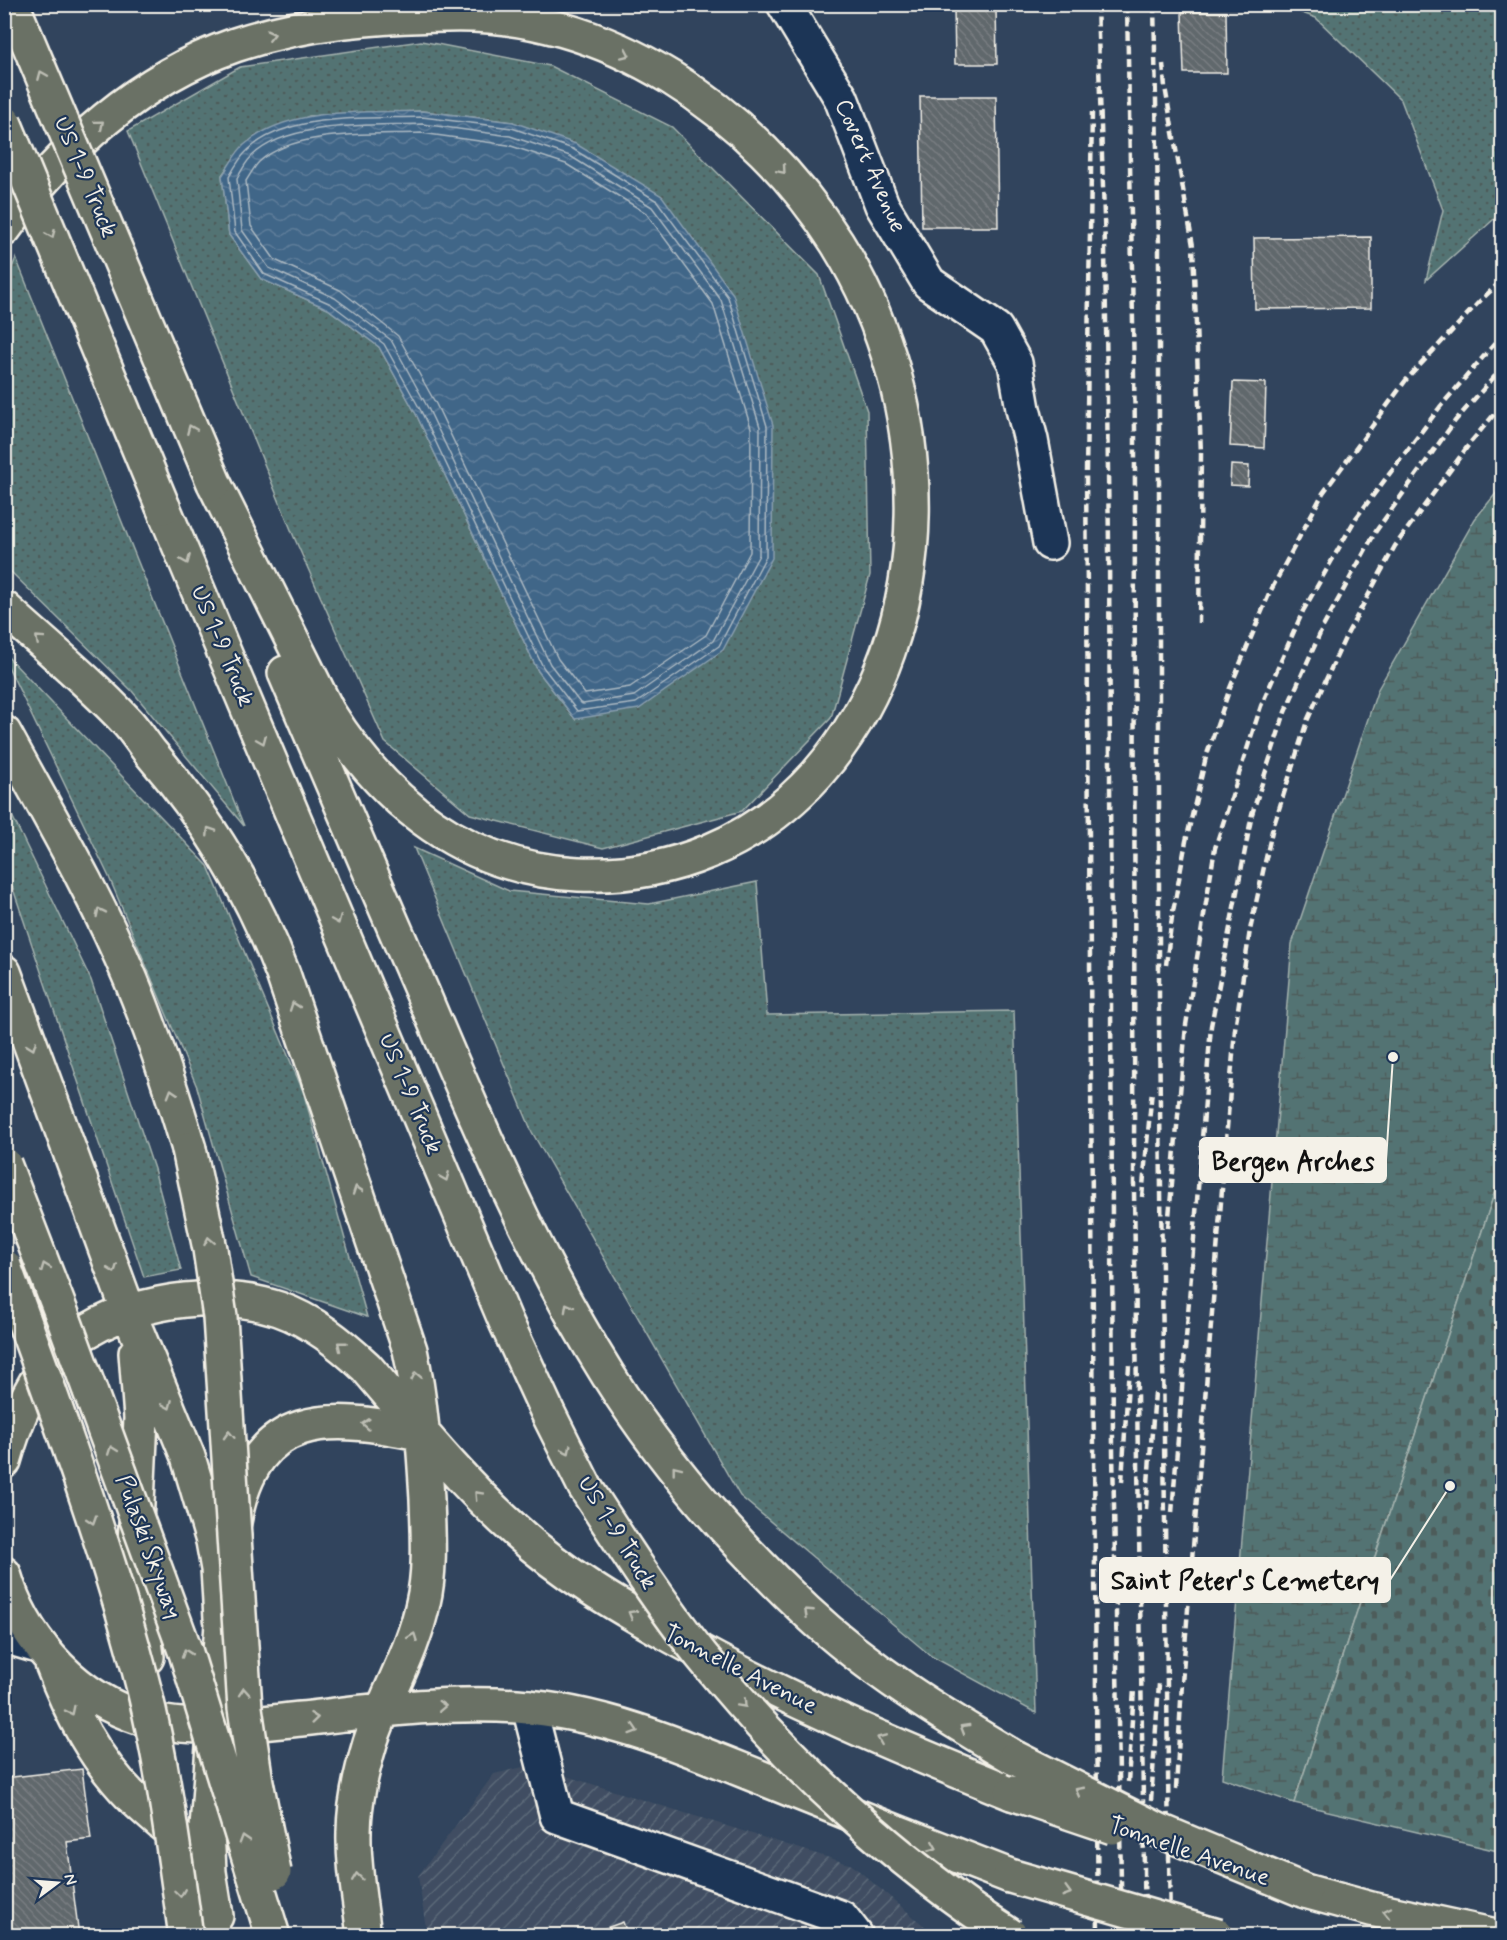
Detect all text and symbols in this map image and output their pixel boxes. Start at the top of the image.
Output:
one-way arrow [266,29,276,42]
one-way arrow [620,47,631,59]
one-way arrow [37,70,49,81]
street label: Covert Avenue [827,94,913,238]
street label: US 1-9 Truck [46,112,124,242]
one-way arrow [93,120,104,131]
one-way arrow [774,163,785,174]
one-way arrow [44,228,56,239]
one-way arrow [186,424,198,435]
one-way arrow [179,554,191,565]
street label: US 1-9 Truck [183,581,261,711]
one-way arrow [35,635,46,646]
one-way arrow [255,734,267,745]
one-way arrow [205,827,217,837]
one-way arrow [96,907,107,918]
one-way arrow [330,914,342,925]
one-way arrow [288,1001,301,1012]
street label: US 1-9 Truck [371,1029,449,1159]
one-way arrow [24,1041,37,1051]
one-way arrow [167,1088,179,1099]
callout: Bergen Arches [1200,1138,1386,1182]
text: Bergen Arches [1212,1146,1375,1183]
one-way arrow [438,1171,450,1182]
one-way arrow [352,1186,364,1196]
one-way arrow [203,1236,216,1246]
one-way arrow [39,1262,52,1273]
one-way arrow [106,1263,119,1274]
one-way arrow [564,1303,575,1313]
one-way arrow [337,1342,348,1353]
one-way arrow [410,1372,423,1382]
one-way arrow [161,1399,173,1410]
one-way arrow [361,1418,370,1431]
one-way arrow [222,1430,235,1439]
one-way arrow [559,1443,571,1454]
one-way arrow [107,1445,120,1456]
one-way arrow [672,1465,683,1476]
street label: US 1-9 Truck [570,1470,664,1596]
street label: Pulaski Skyway [108,1471,188,1623]
one-way arrow [474,1491,485,1502]
one-way arrow [85,1514,98,1525]
callout: Saint Peter's Cemetery [1100,1558,1390,1602]
text: Saint Peter's Cemetery [1111,1565,1379,1599]
one-way arrow [804,1608,815,1619]
one-way arrow [628,1609,638,1621]
street label: Tonnelle Avenue [658,1618,822,1722]
one-way arrow [406,1632,419,1643]
one-way arrow [181,1648,193,1659]
one-way arrow [237,1688,250,1697]
one-way arrow [736,1697,747,1707]
one-way arrow [437,1700,446,1713]
one-way arrow [64,1705,76,1716]
one-way arrow [309,1712,318,1724]
one-way arrow [628,1723,639,1735]
one-way arrow [960,1724,970,1735]
one-way arrow [876,1735,887,1747]
one-way arrow [1075,1787,1086,1798]
street label: Tonnelle Avenue [1104,1810,1274,1894]
one-way arrow [239,1834,251,1845]
one-way arrow [927,1840,938,1852]
north arrow [27,1853,87,1913]
text: N [58,1871,82,1887]
one-way arrow [351,1873,364,1882]
one-way arrow [1061,1885,1072,1897]
one-way arrow [173,1888,186,1898]
one-way arrow [1382,1906,1392,1919]

